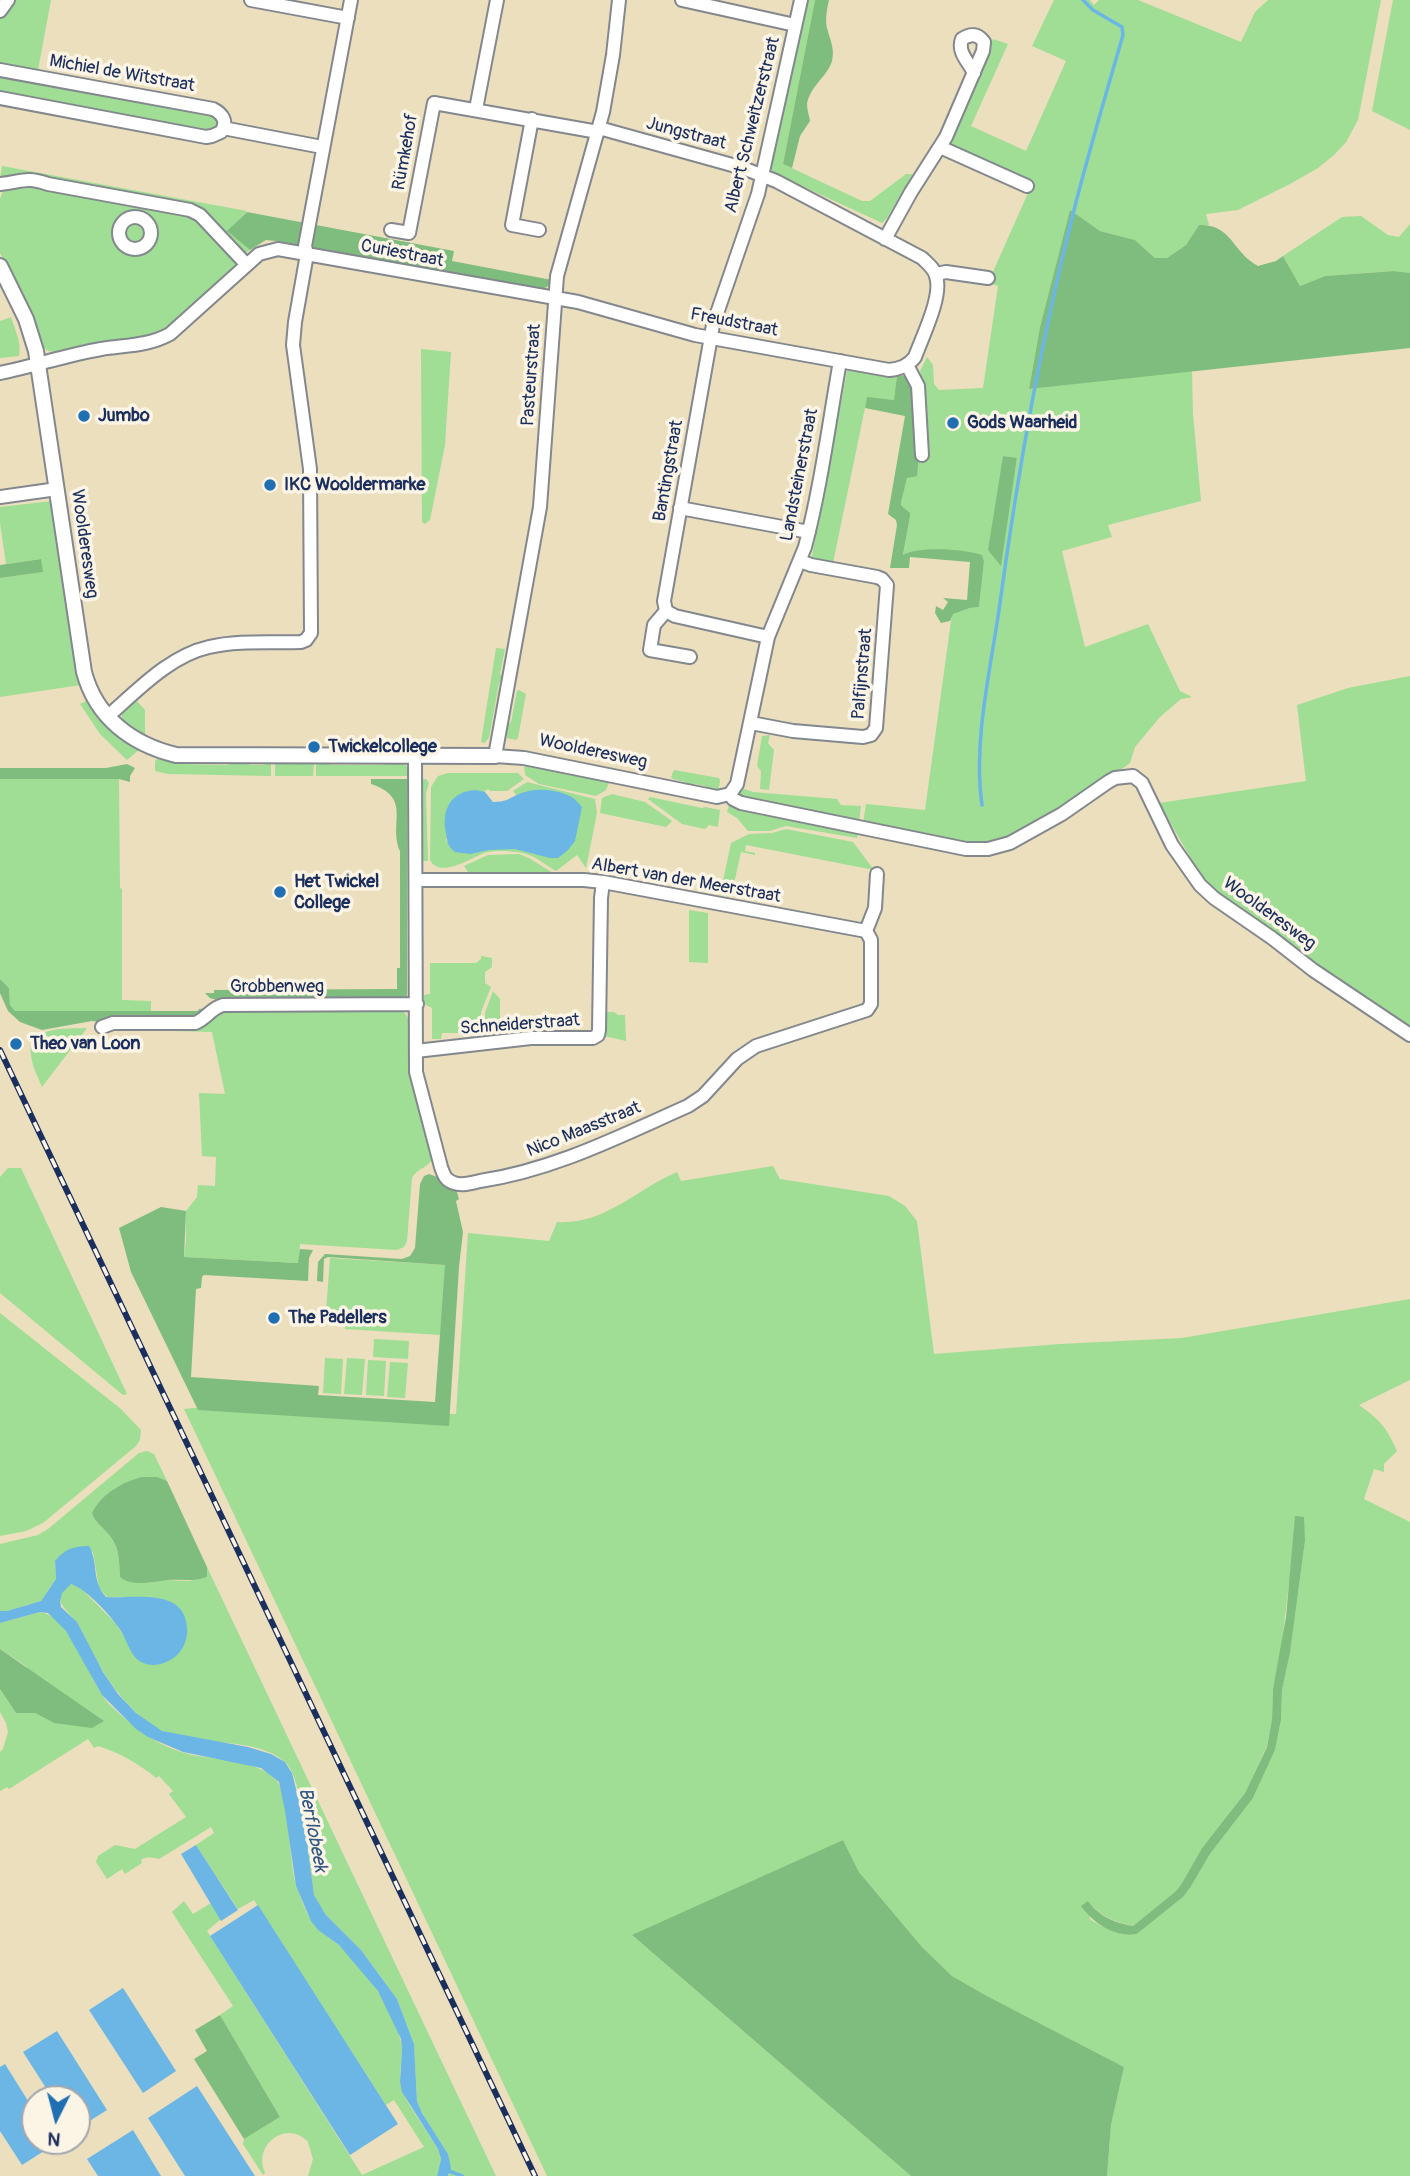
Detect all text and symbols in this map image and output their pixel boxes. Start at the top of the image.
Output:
street label: Albert Schweitzerstraat [721,35,785,215]
street label: Michiel de Witstraat [48,51,196,97]
street label: Rümkehof [389,112,423,192]
street label: Jungstraat [644,113,728,155]
street label: Curiestraat [359,235,445,273]
street label: Freudstraat [688,304,780,342]
street label: Pasteurstraat [518,323,546,427]
place label: Jumbo [98,405,150,427]
street label: Landsteinerstraat [777,407,823,543]
marker: Jumbo [76,408,92,424]
place label: Gods Waarheid [967,412,1077,434]
marker: Gods Waarheid [945,415,961,431]
street label: Bantingstraat [649,419,689,523]
place label: IKC Wooldermarke [284,474,425,496]
marker: IKC Wooldermarke [262,477,278,493]
street label: Woolderesweg [66,488,102,600]
street label: Palfijnstraat [848,627,878,721]
street label: Woolderesweg [537,730,649,774]
place label: Twickelcollege [328,736,437,758]
marker: Twickelcollege [306,739,322,755]
street label: Albert van der Meerstraat [590,854,782,908]
place label: Het Twickel College [294,871,379,914]
street label: Woolderesweg [1218,873,1320,955]
marker: Het Twickel College [272,884,288,900]
street label: Grobbenweg [230,976,324,998]
street label: Schneiderstraat [459,1010,581,1040]
place label: Theo van Loon [30,1033,140,1055]
marker: Theo van Loon [8,1036,24,1052]
street label: Nico Maasstraat [524,1097,644,1163]
place label: The Padellers [288,1307,387,1329]
marker: The Padellers [266,1310,282,1326]
water label: Berflobeek [293,1786,331,1874]
north arrow [21,2085,91,2155]
text: N [46,2126,62,2152]

